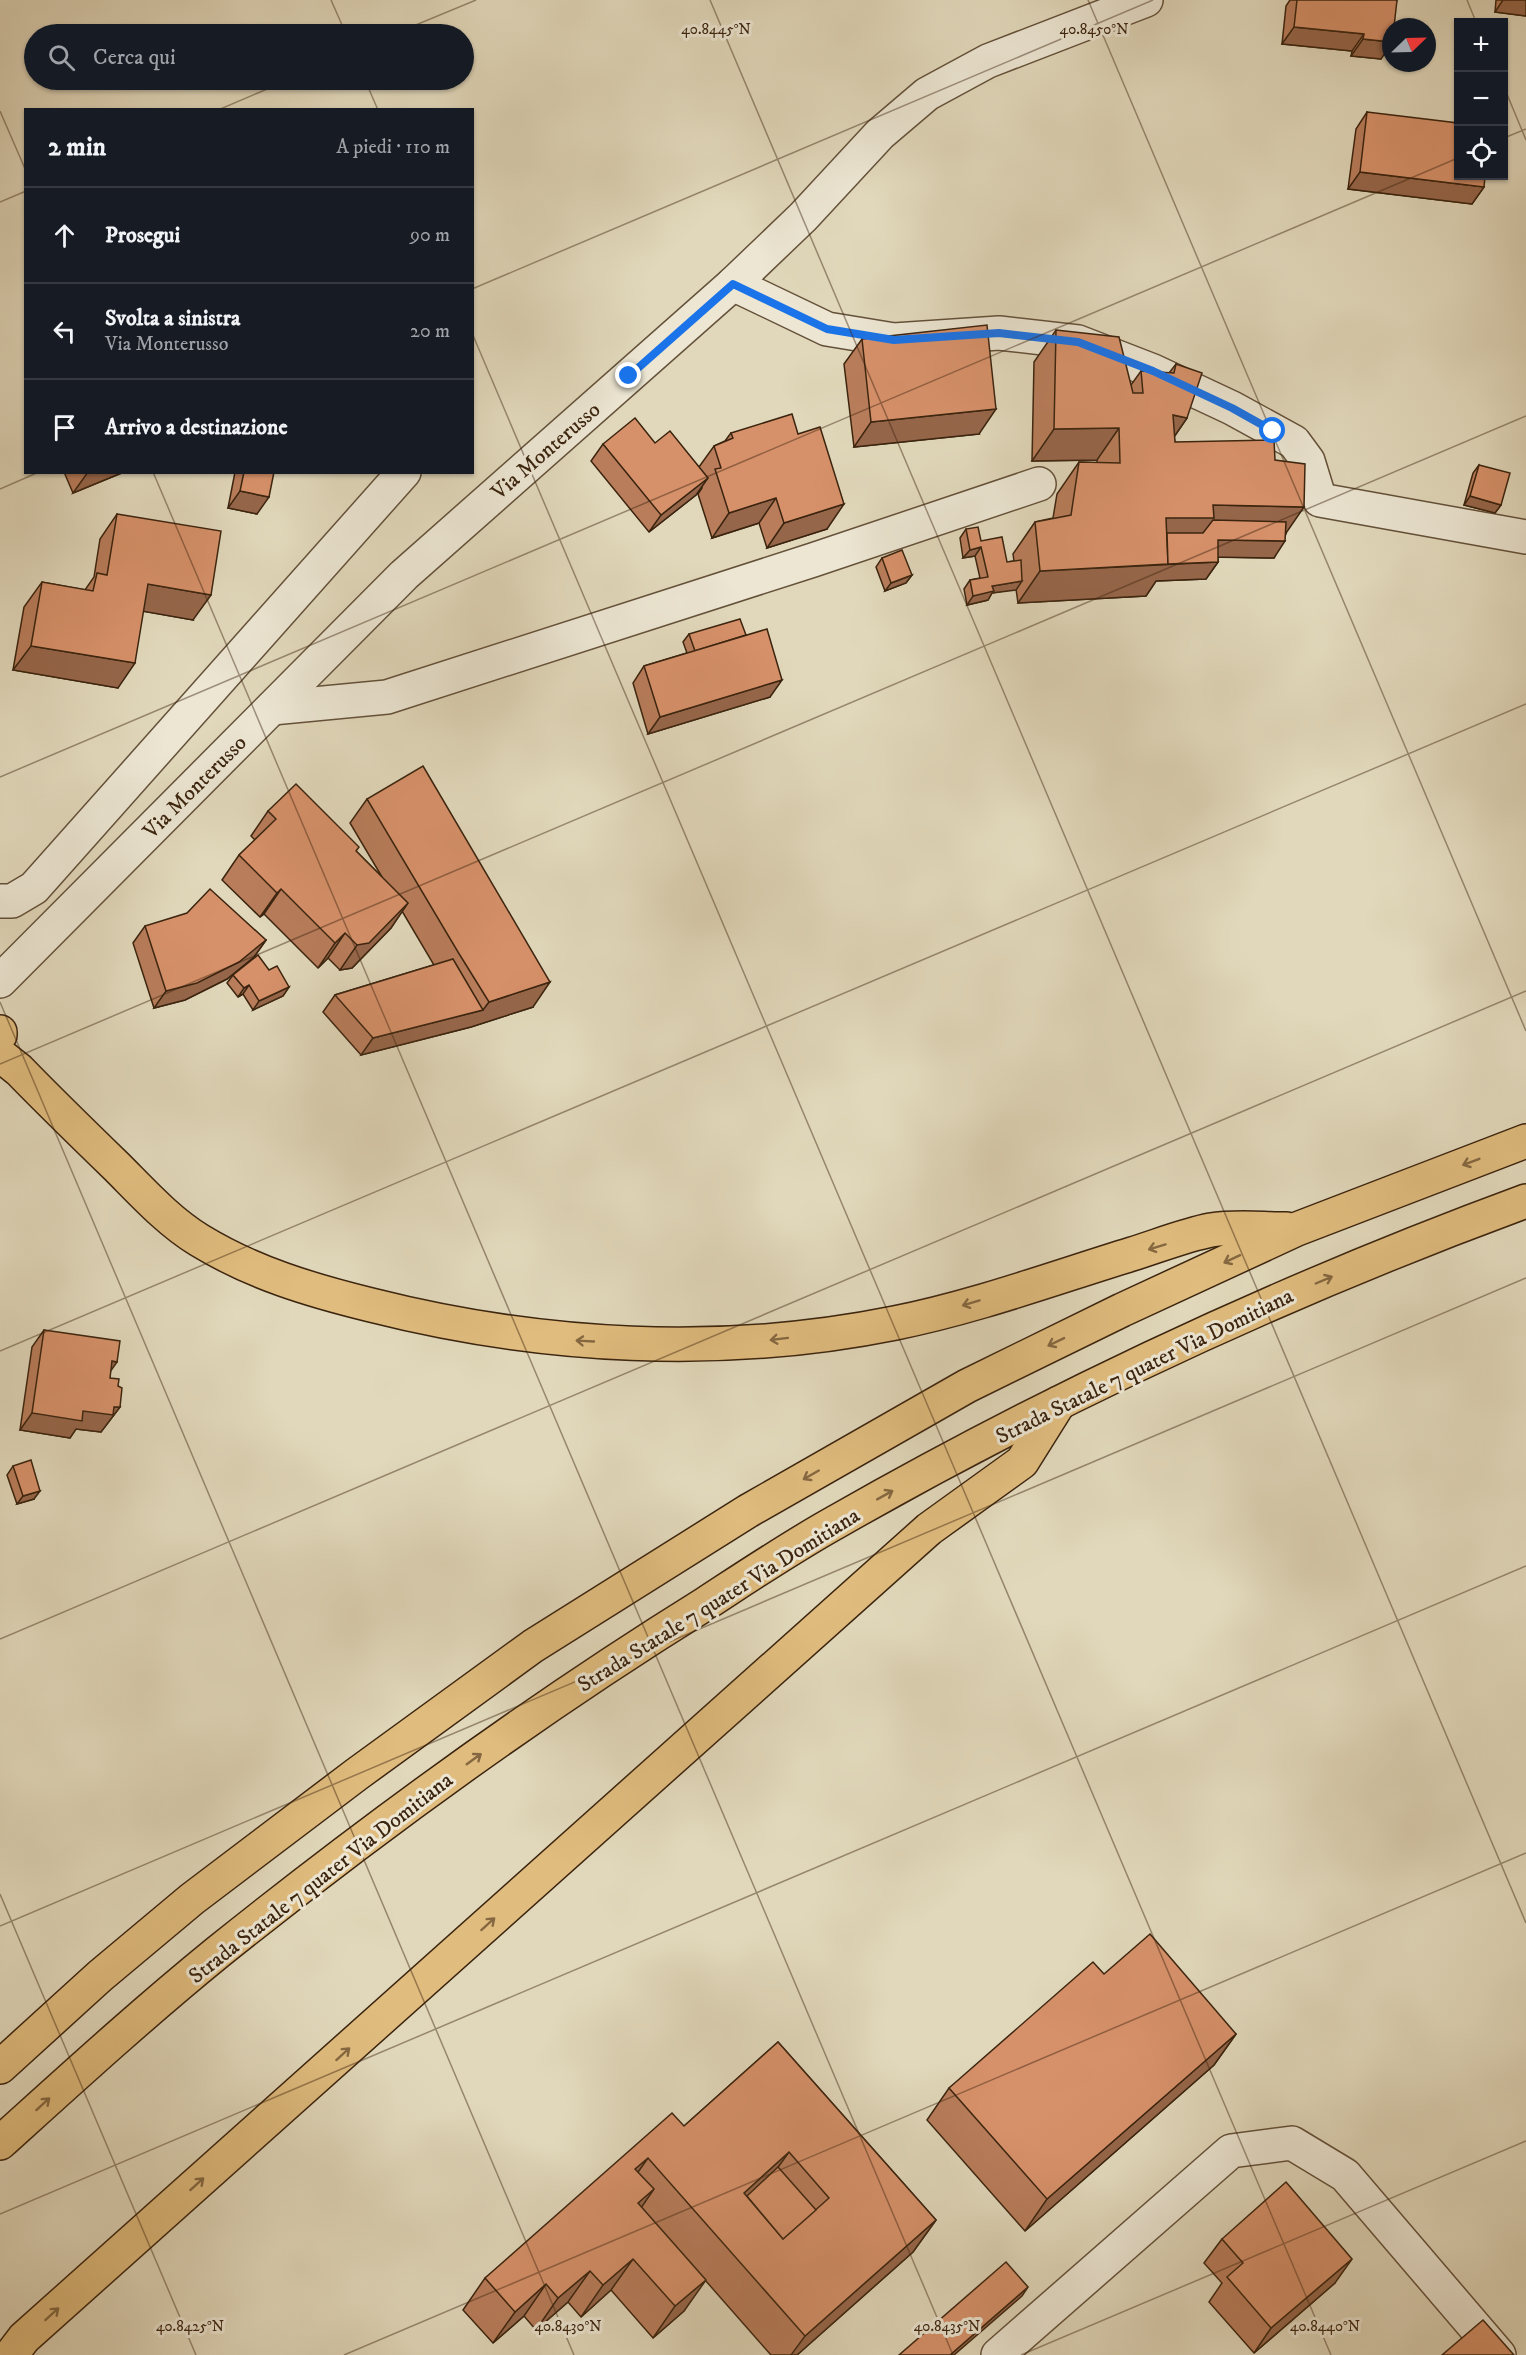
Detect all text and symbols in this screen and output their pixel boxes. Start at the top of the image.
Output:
north arrow [1382,18,1436,72]
map controls [1454,18,1508,180]
button: + [1454,18,1508,72]
text: 40.8445°N [681,20,751,39]
text: 40.8450°N [1060,20,1128,39]
search box [24,24,474,90]
icon: search [45,41,78,74]
text: Cerca qui [93,44,176,71]
button: − [1454,72,1508,126]
button: locate [1454,126,1508,180]
text: 2 min [48,131,106,164]
text: A piedi · 110 m [336,135,450,160]
icon: ahead [48,219,81,252]
text: Prosegui [105,222,180,249]
text: 90 m [410,223,450,248]
text: Svolta a sinistra [105,305,240,332]
icon: left [48,315,81,348]
text: 20 m [410,319,450,344]
text: Via Monterusso [105,332,228,357]
route end [615,362,641,388]
street label: Via Monterusso [485,396,606,506]
icon: arrive [48,411,81,444]
text: Arrivo a destinazione [105,414,288,441]
route start [1259,417,1285,443]
street label: Via Monterusso [137,730,253,845]
one-way arrow [1463,1157,1481,1168]
one-way arrow [1148,1242,1167,1253]
one-way arrow [1224,1253,1242,1265]
one-way arrow [1315,1274,1333,1285]
street label: Strada Statale 7 quater Via Domitiana [991,1282,1298,1450]
one-way arrow [962,1298,981,1309]
one-way arrow [770,1334,790,1345]
one-way arrow [575,1335,595,1346]
one-way arrow [1048,1337,1066,1349]
one-way arrow [803,1470,820,1482]
one-way arrow [876,1489,893,1501]
street label: Strada Statale 7 quater Via Domitiana [573,1502,865,1699]
one-way arrow [466,1753,482,1765]
street label: Strada Statale 7 quater Via Domitiana [184,1766,459,1990]
one-way arrow [480,1917,495,1931]
one-way arrow [335,2047,350,2061]
one-way arrow [36,2097,51,2111]
one-way arrow [189,2177,204,2191]
one-way arrow [44,2307,59,2321]
text: 40.8425°N [156,2317,224,2336]
text: 40.8430°N [534,2317,602,2336]
text: 40.8435°N [914,2317,980,2336]
text: 40.8440°N [1290,2317,1360,2336]

